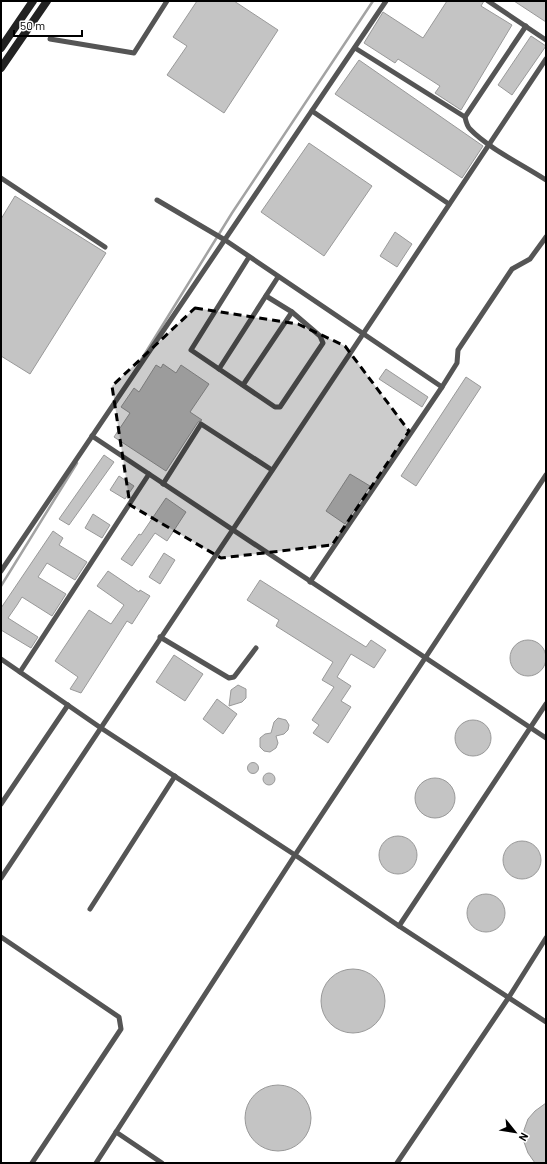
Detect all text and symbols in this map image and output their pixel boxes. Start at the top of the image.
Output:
scale bar [14,12,82,38]
text: 50 m [20,18,45,32]
north arrow [495,1112,535,1152]
text: N [517,1131,532,1144]

